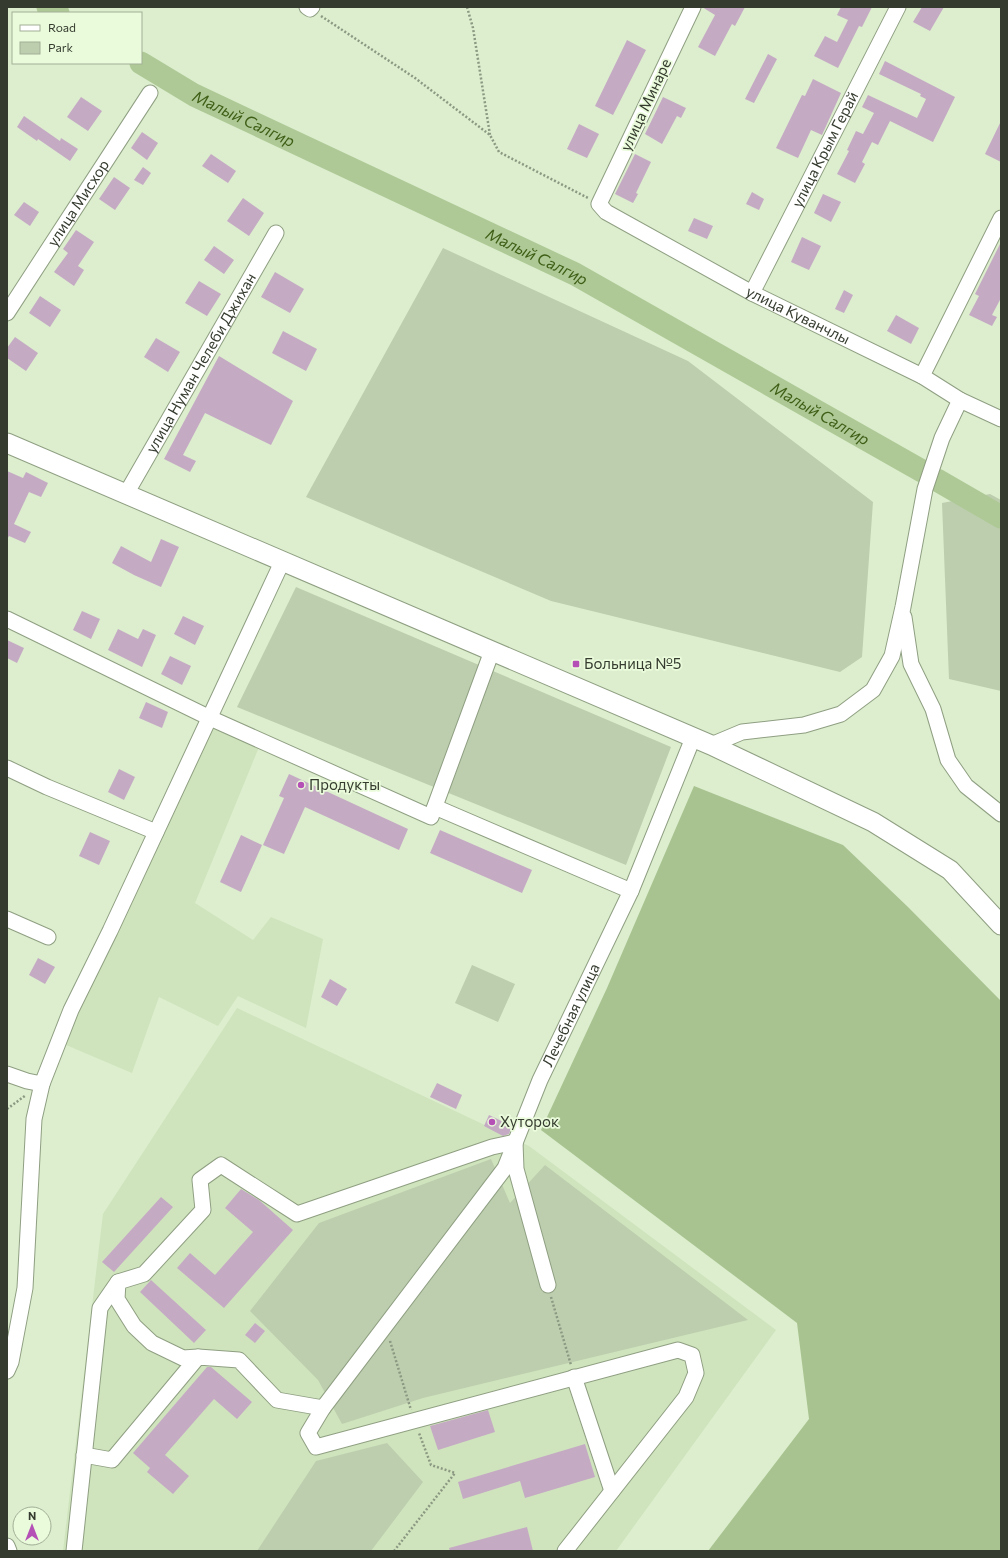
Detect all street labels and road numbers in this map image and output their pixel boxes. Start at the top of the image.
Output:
street label: улица Минаре [616,55,674,154]
street label: улица Крым Герай [787,88,861,210]
street label: улица Мисхор [43,156,112,249]
street label: улица Нуман Челеби Джихан [142,269,259,456]
street label: улица Куванчлы [743,282,853,347]
street label: Лечебная улица [538,960,603,1069]

